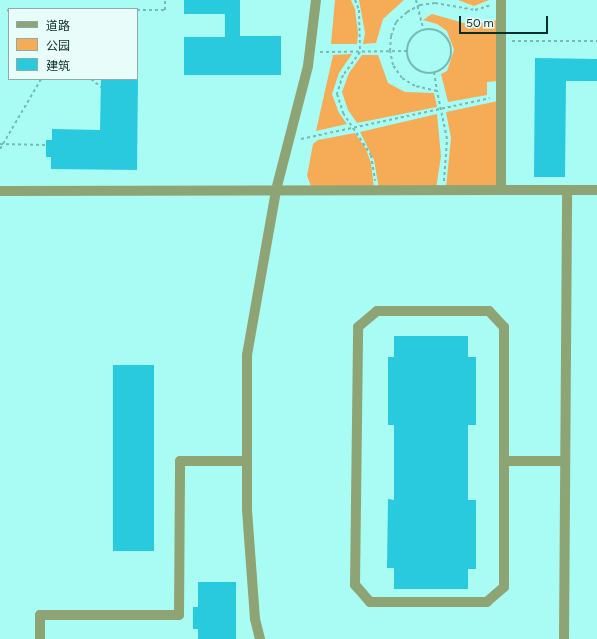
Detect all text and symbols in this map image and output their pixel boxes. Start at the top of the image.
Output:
legend [8,8,138,80]
scale bar [461,8,550,34]
text: 50 m [466,16,494,30]
text: 道路 [46,19,70,33]
text: 公园 [46,39,70,53]
text: 建筑 [46,59,70,73]

